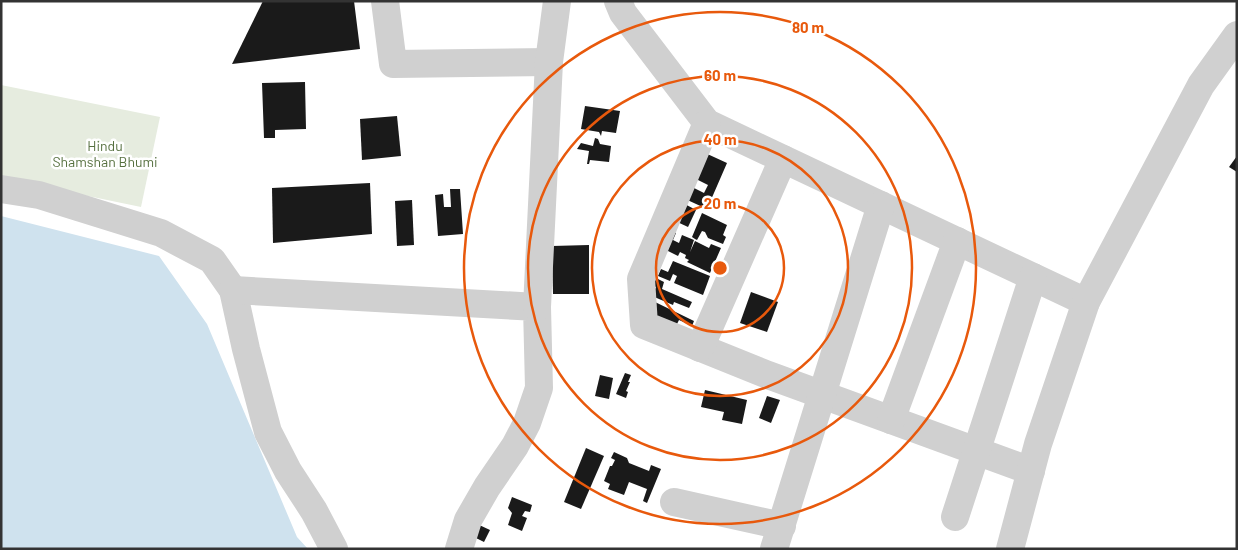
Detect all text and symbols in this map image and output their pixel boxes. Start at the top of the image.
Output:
text: 80 m [792,18,824,36]
text: 60 m [704,66,736,84]
text: 40 m [703,130,737,148]
park label: Hindu Shamshan Bhumi [52,137,158,170]
text: 20 m [704,194,736,212]
centre of rings [711,259,729,277]

